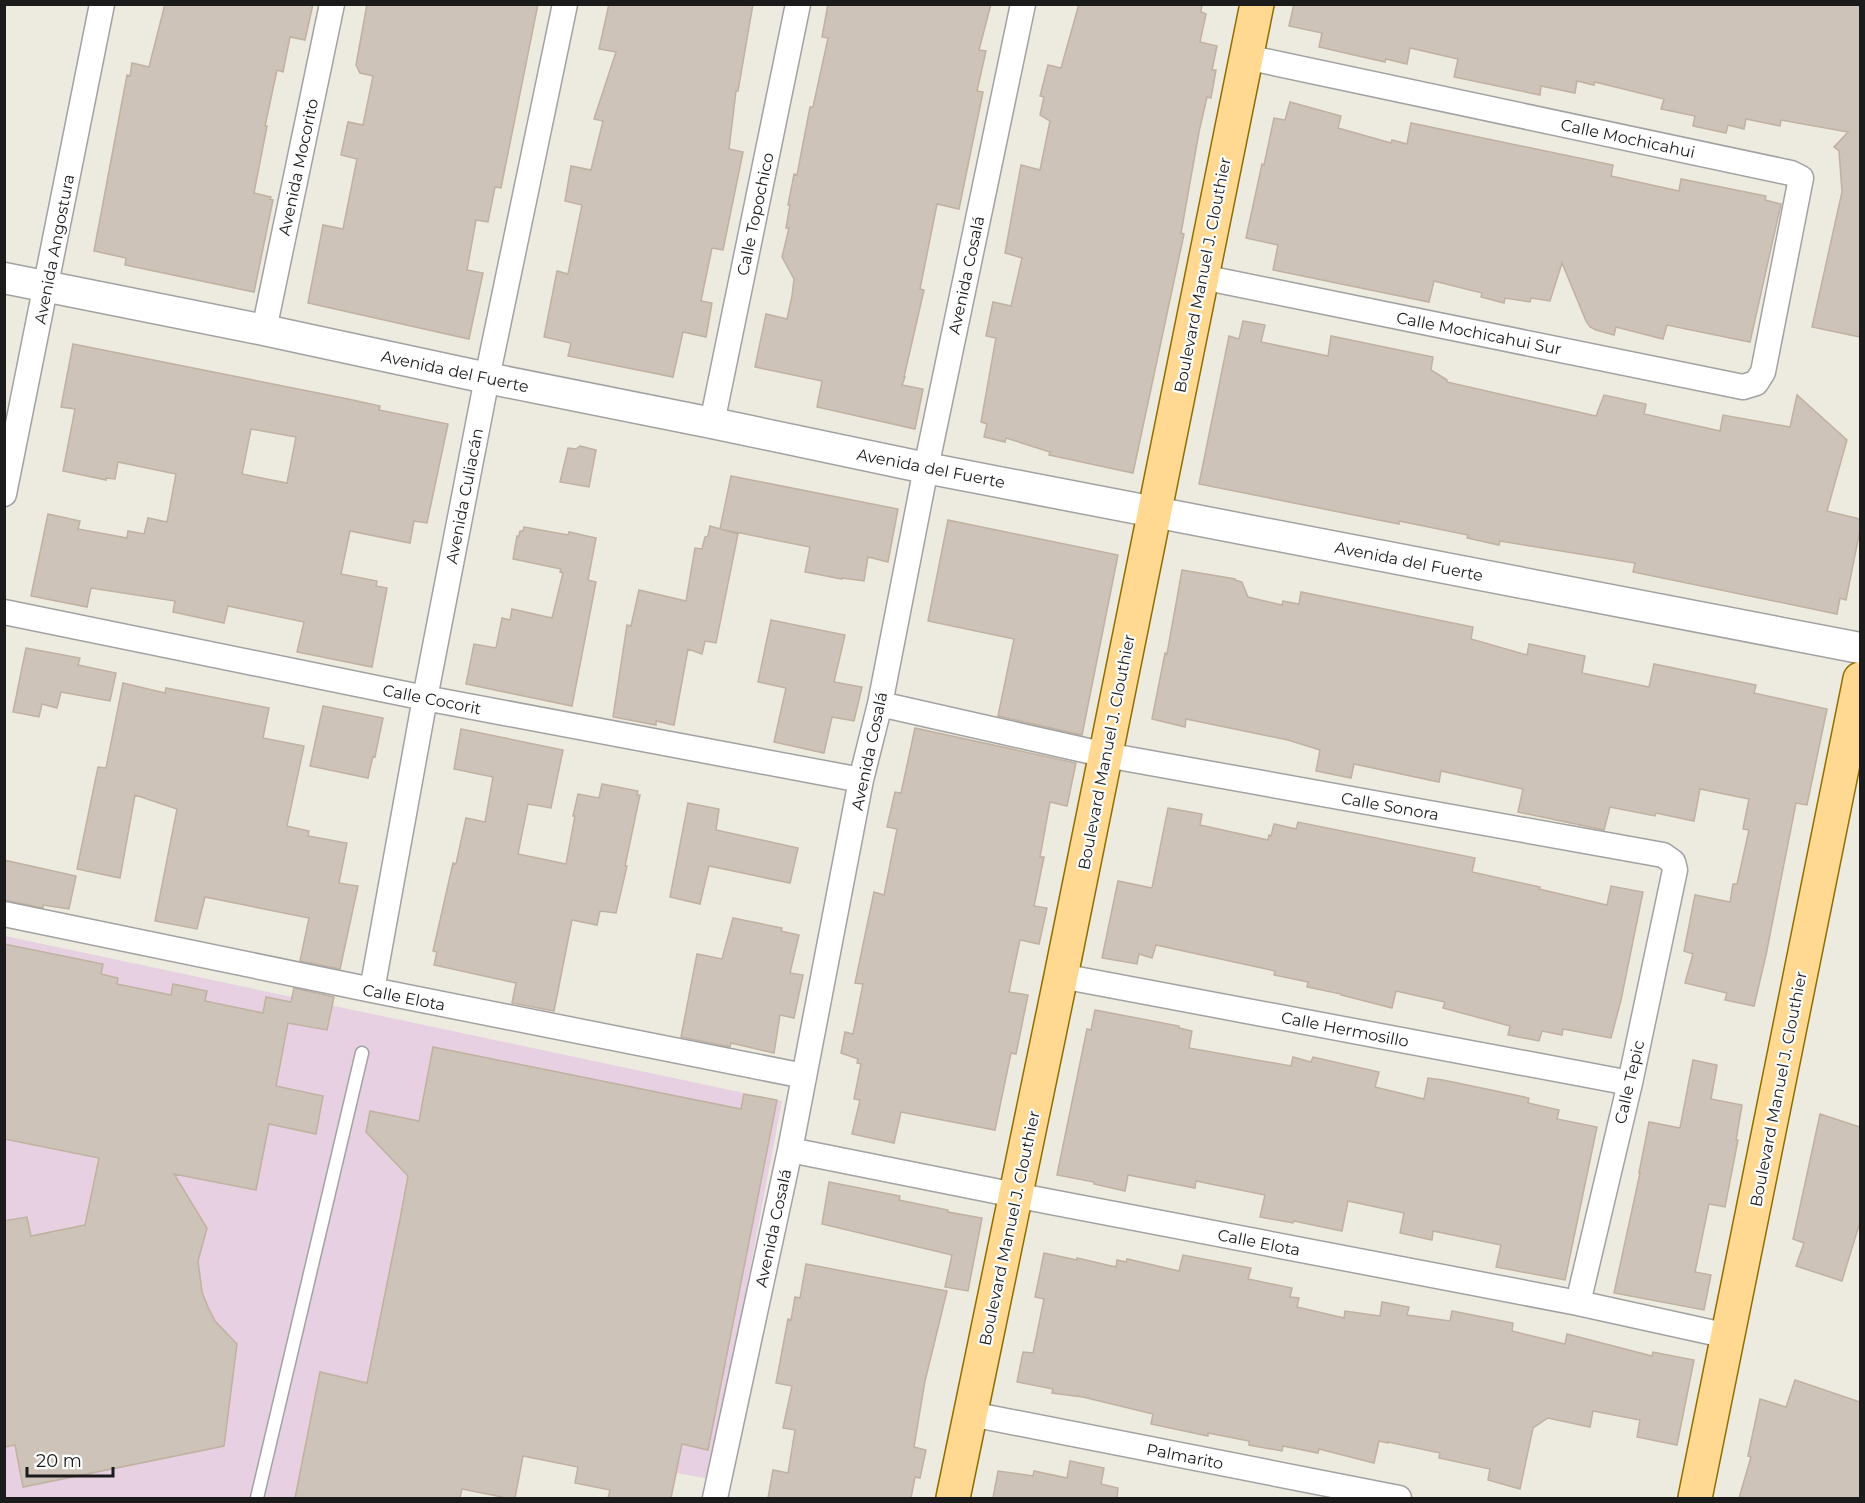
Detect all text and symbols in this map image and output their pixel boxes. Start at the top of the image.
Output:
street label: Avenida Mocorito [275,97,322,237]
street label: Calle Mochicahui [1559,115,1697,162]
street label: Calle Topochico [733,151,778,277]
street label: Boulevard Manuel J. Clouthier [1170,156,1235,395]
street label: Avenida Angostura [31,173,78,326]
street label: Avenida Cosalá [945,214,988,336]
street label: Calle Mochicahui Sur [1395,308,1563,359]
street label: Avenida del Fuerte [379,347,530,396]
street label: Avenida Culiacán [442,427,487,566]
street label: Avenida del Fuerte [855,445,1007,492]
street label: Avenida del Fuerte [1333,538,1485,585]
street label: Boulevard Manuel J. Clouthier [1074,633,1139,872]
street label: Calle Cocorit [381,681,483,718]
street label: Avenida Cosalá [848,690,891,812]
street label: Calle Sonora [1339,789,1440,824]
street label: Boulevard Manuel J. Clouthier [1746,970,1811,1209]
street label: Calle Elota [361,980,447,1015]
street label: Calle Hermosillo [1279,1008,1410,1051]
street label: Calle Tepic [1611,1038,1648,1126]
street label: Boulevard Manuel J. Clouthier [975,1109,1044,1347]
street label: Avenida Cosalá [752,1167,795,1289]
street label: Calle Elota [1216,1225,1302,1260]
scale bar [27,1440,112,1478]
street label: Palmarito [1145,1440,1225,1473]
text: 20 m [36,1450,82,1472]

